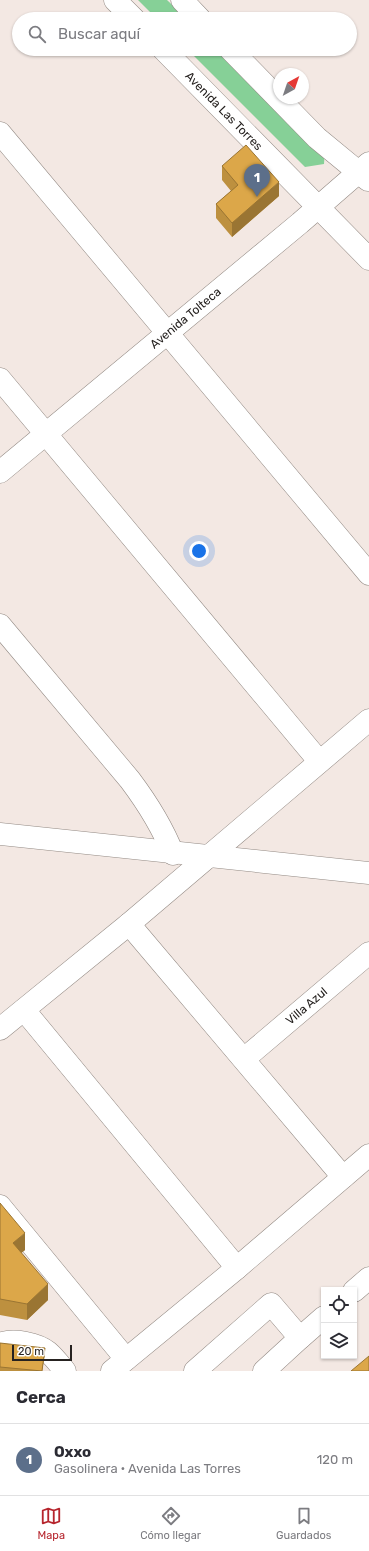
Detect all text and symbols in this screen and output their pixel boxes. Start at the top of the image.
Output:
search box [12,12,357,56]
icon: search [26,23,48,45]
text: Buscar aquí [58,25,140,43]
north arrow [273,68,309,104]
street label: Avenida Las Torres [182,69,266,153]
pin: 1 [244,164,270,197]
street label: Avenida Tolteca [147,285,224,351]
your location [189,541,209,561]
street label: Villa Azul [283,984,330,1028]
map controls [321,1287,357,1359]
button: locate [321,1287,357,1323]
button: layers [321,1323,357,1359]
scale bar [12,1343,72,1362]
text: 20 m [18,1345,44,1358]
text: Cerca [16,1387,66,1407]
text: Oxxo [54,1443,91,1461]
text: 1 [26,1452,32,1467]
text: 120 m [317,1452,353,1467]
text: Gasolinera · Avenida Las Torres [54,1461,241,1476]
tab: Mapa [38,1505,65,1542]
tab: Cómo llegar [140,1505,201,1542]
tab: Guardados [276,1505,331,1542]

